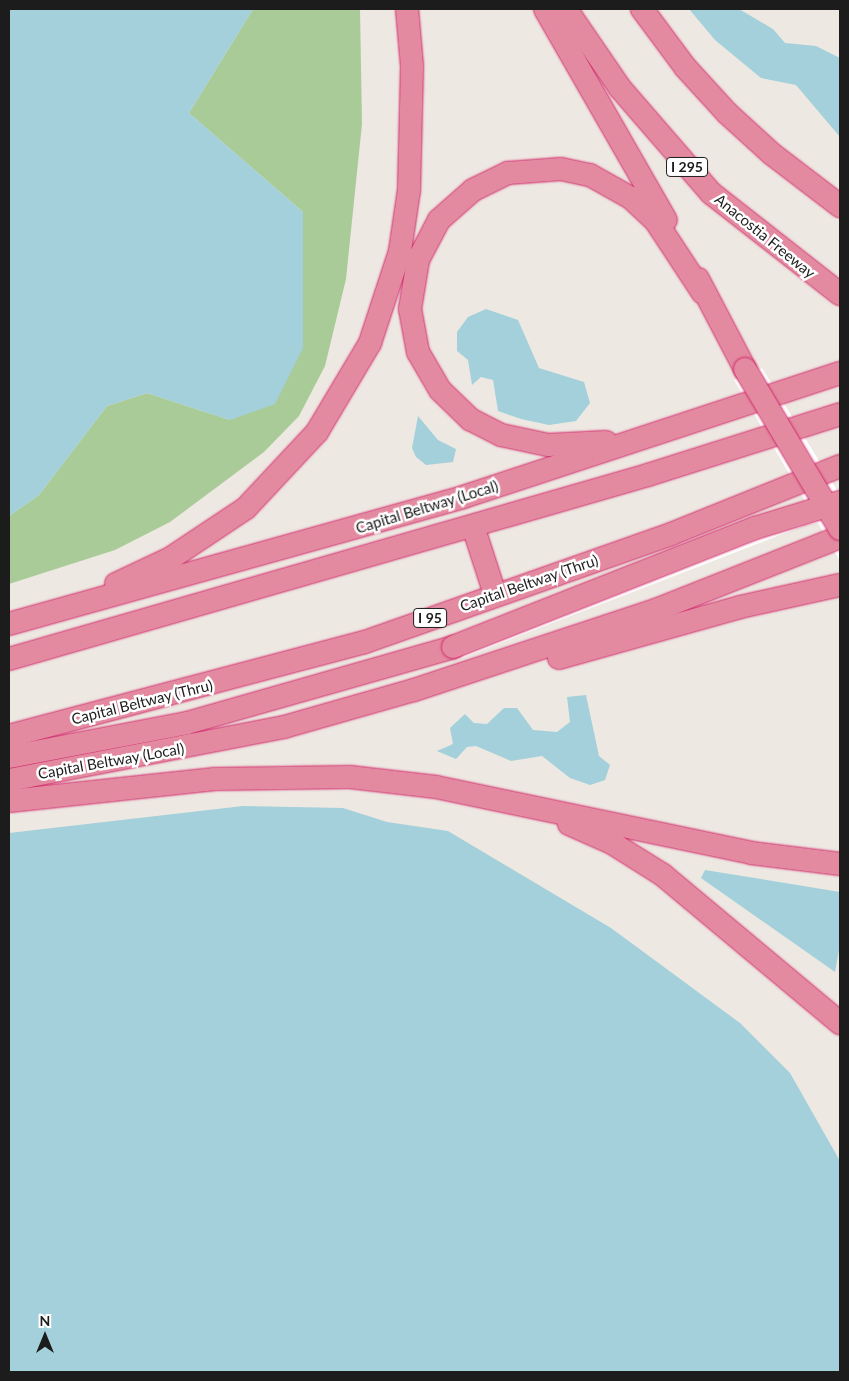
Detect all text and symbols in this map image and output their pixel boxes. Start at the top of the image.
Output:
road number: I 295 [666,156,708,178]
street label: Anacostia Freeway [711,190,819,282]
street label: Capital Beltway (Local) [353,477,501,537]
street label: Capital Beltway (Thru) [457,551,601,615]
road number: I 95 [412,606,448,630]
street label: Capital Beltway (Thru) [69,676,215,728]
street label: Capital Beltway (Local) [36,739,186,783]
north arrow [20,1311,70,1361]
text: N [40,1312,50,1329]

